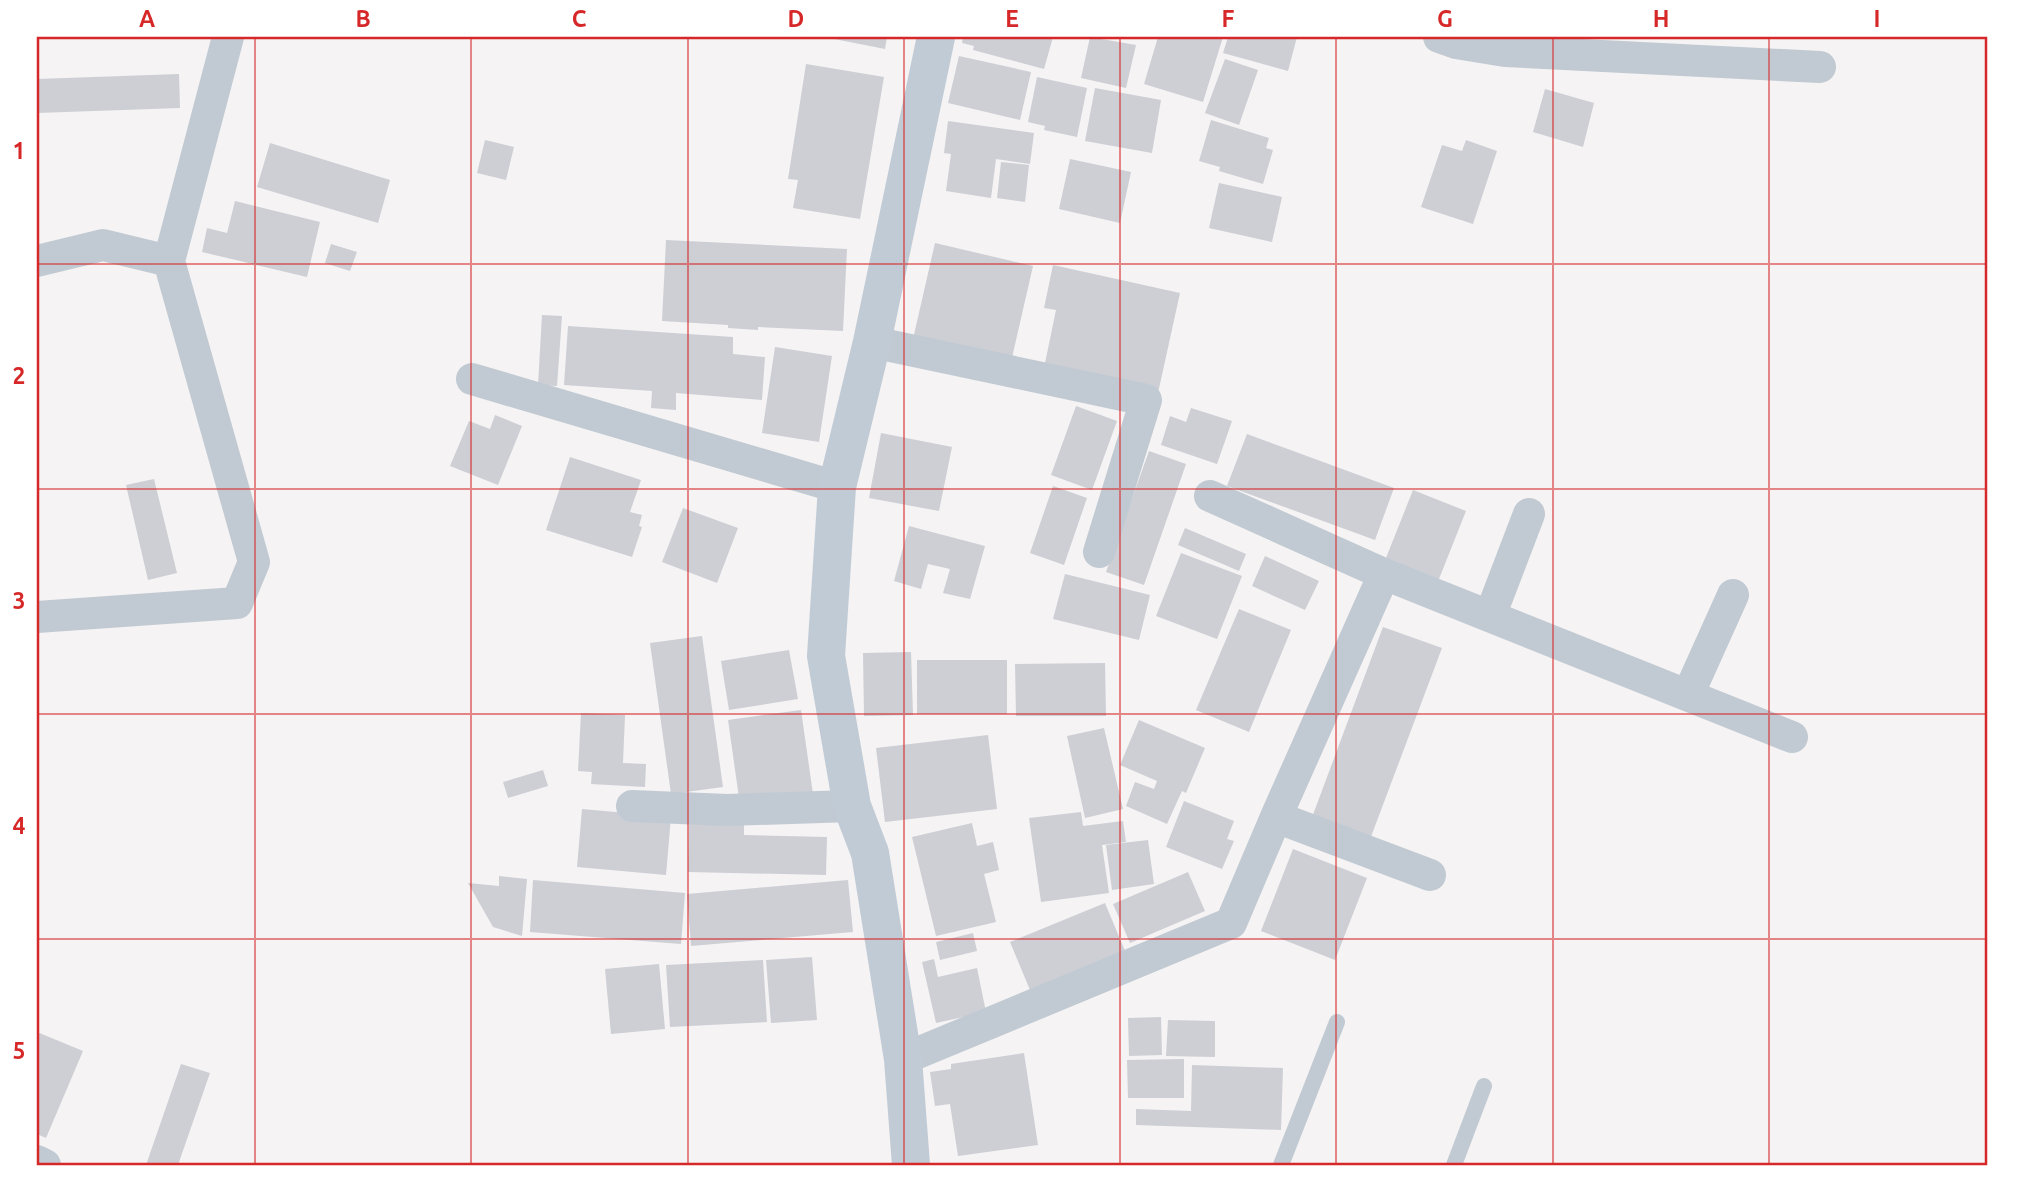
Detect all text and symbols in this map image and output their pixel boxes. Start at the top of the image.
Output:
text: A [139,6,155,31]
text: B [355,6,371,31]
text: C [572,6,587,31]
text: D [788,6,804,31]
text: E [1005,6,1019,31]
text: F [1222,6,1235,31]
text: G [1437,6,1453,31]
text: H [1653,6,1669,31]
text: I [1874,6,1880,31]
text: 1 [13,138,25,163]
text: 2 [13,363,25,388]
text: 3 [13,588,25,613]
text: 4 [13,813,26,838]
text: 5 [13,1038,25,1063]

